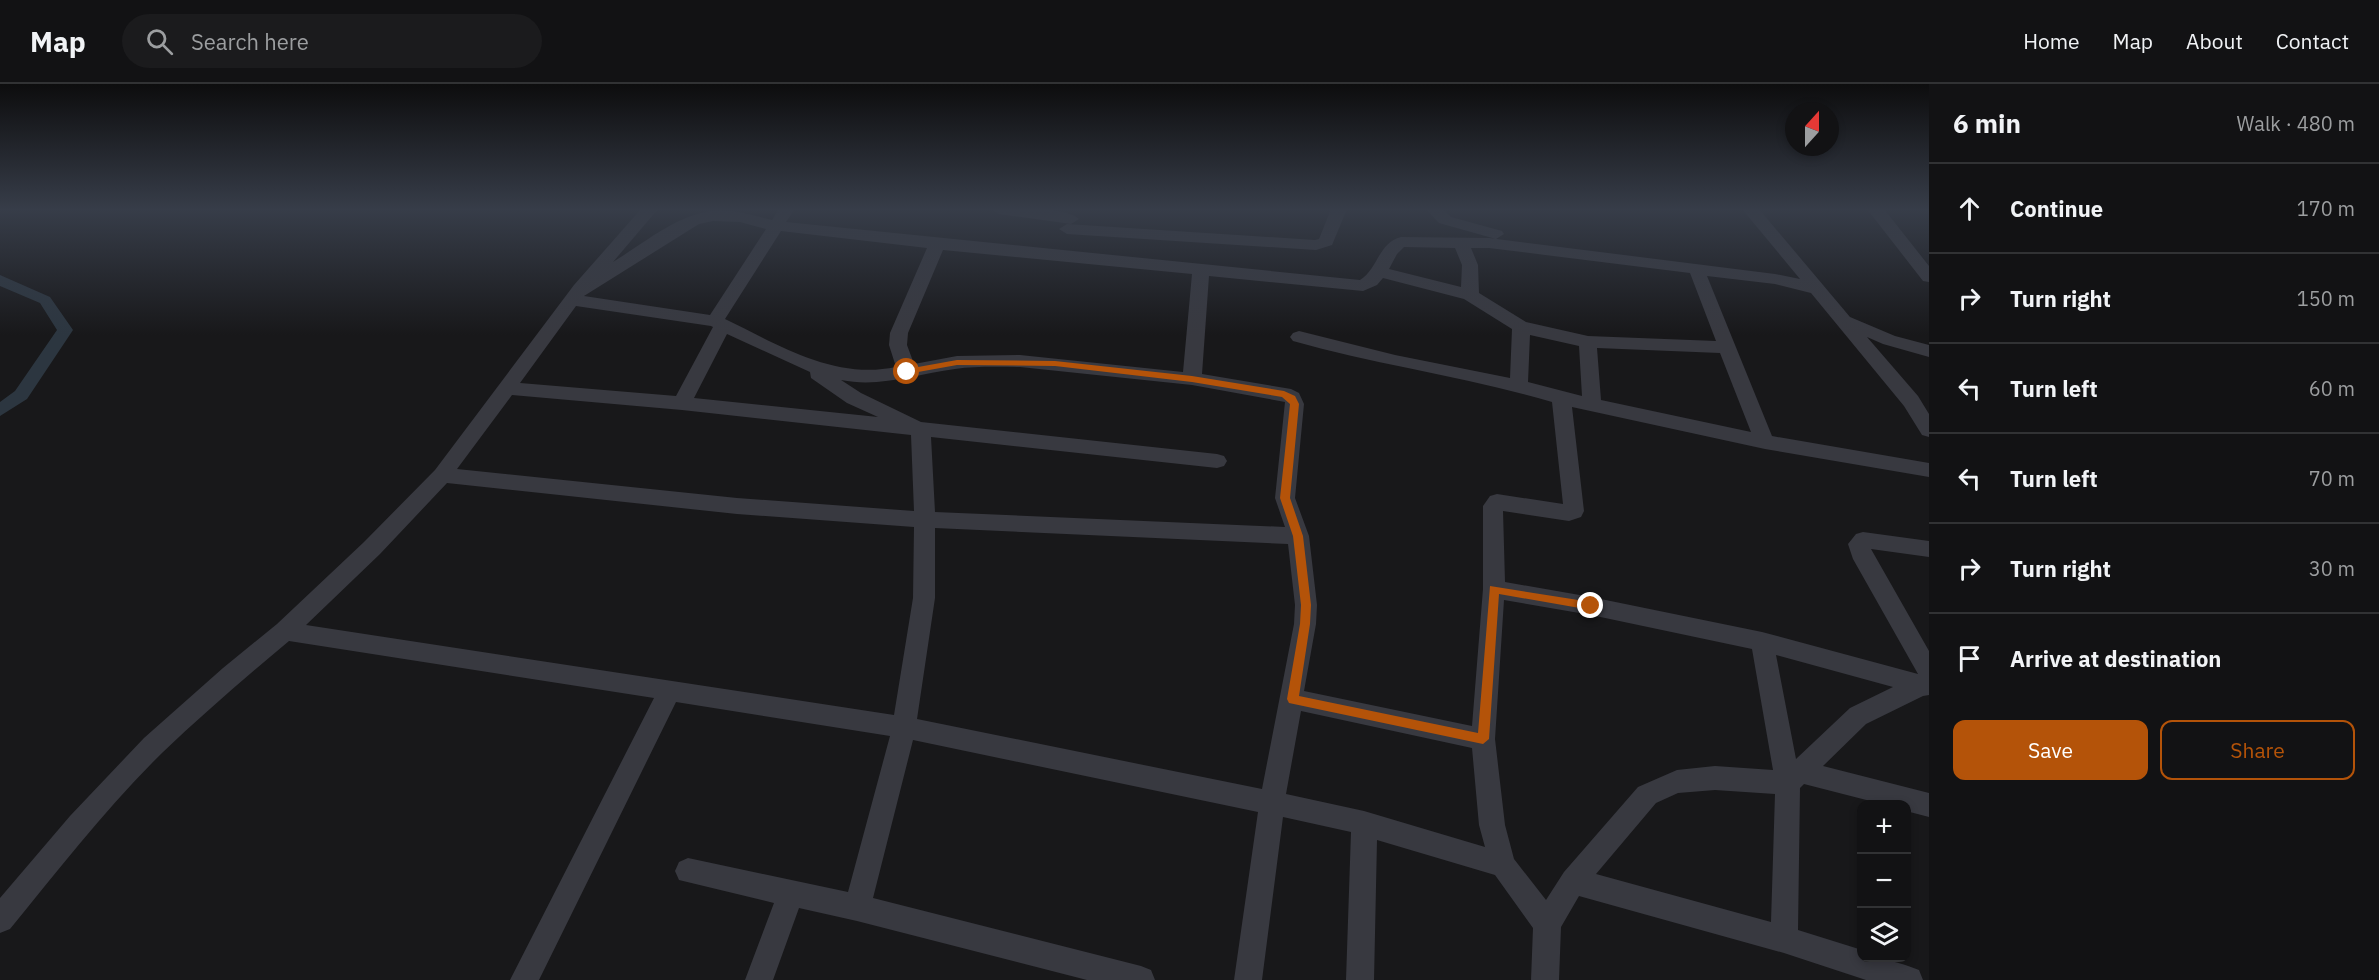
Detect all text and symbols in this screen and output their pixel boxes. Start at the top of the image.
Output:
search box [122,14,542,68]
text: Map [30,23,86,60]
icon: search [143,25,176,58]
text: Search here [191,27,309,56]
text: Home [2023,27,2080,55]
text: Map [2113,27,2153,55]
text: About [2186,27,2243,55]
text: Contact [2276,27,2349,55]
north arrow [1785,102,1839,156]
text: 6 min [1953,106,2021,140]
text: Walk · 480 m [2237,110,2355,137]
icon: ahead [1953,192,1986,225]
text: Continue [2010,194,2103,223]
text: 170 m [2297,195,2355,222]
icon: right [1953,282,1986,315]
text: Turn right [2010,284,2111,313]
text: 150 m [2297,285,2355,312]
route start [893,358,919,384]
icon: left [1953,372,1986,405]
text: Turn left [2010,374,2098,403]
text: 60 m [2309,375,2355,402]
icon: left [1953,462,1986,495]
text: Turn left [2010,464,2098,493]
text: 70 m [2309,465,2355,492]
icon: right [1953,552,1986,585]
text: Turn right [2010,554,2111,583]
text: 30 m [2309,555,2355,582]
route end [1577,592,1603,618]
icon: arrive [1953,642,1986,675]
text: Arrive at destination [2010,644,2221,673]
button: Save [1953,720,2148,780]
button: Share [2160,720,2355,780]
map controls [1857,800,1911,962]
button: + [1857,800,1911,854]
button: − [1857,854,1911,908]
button: layers [1857,908,1911,962]

